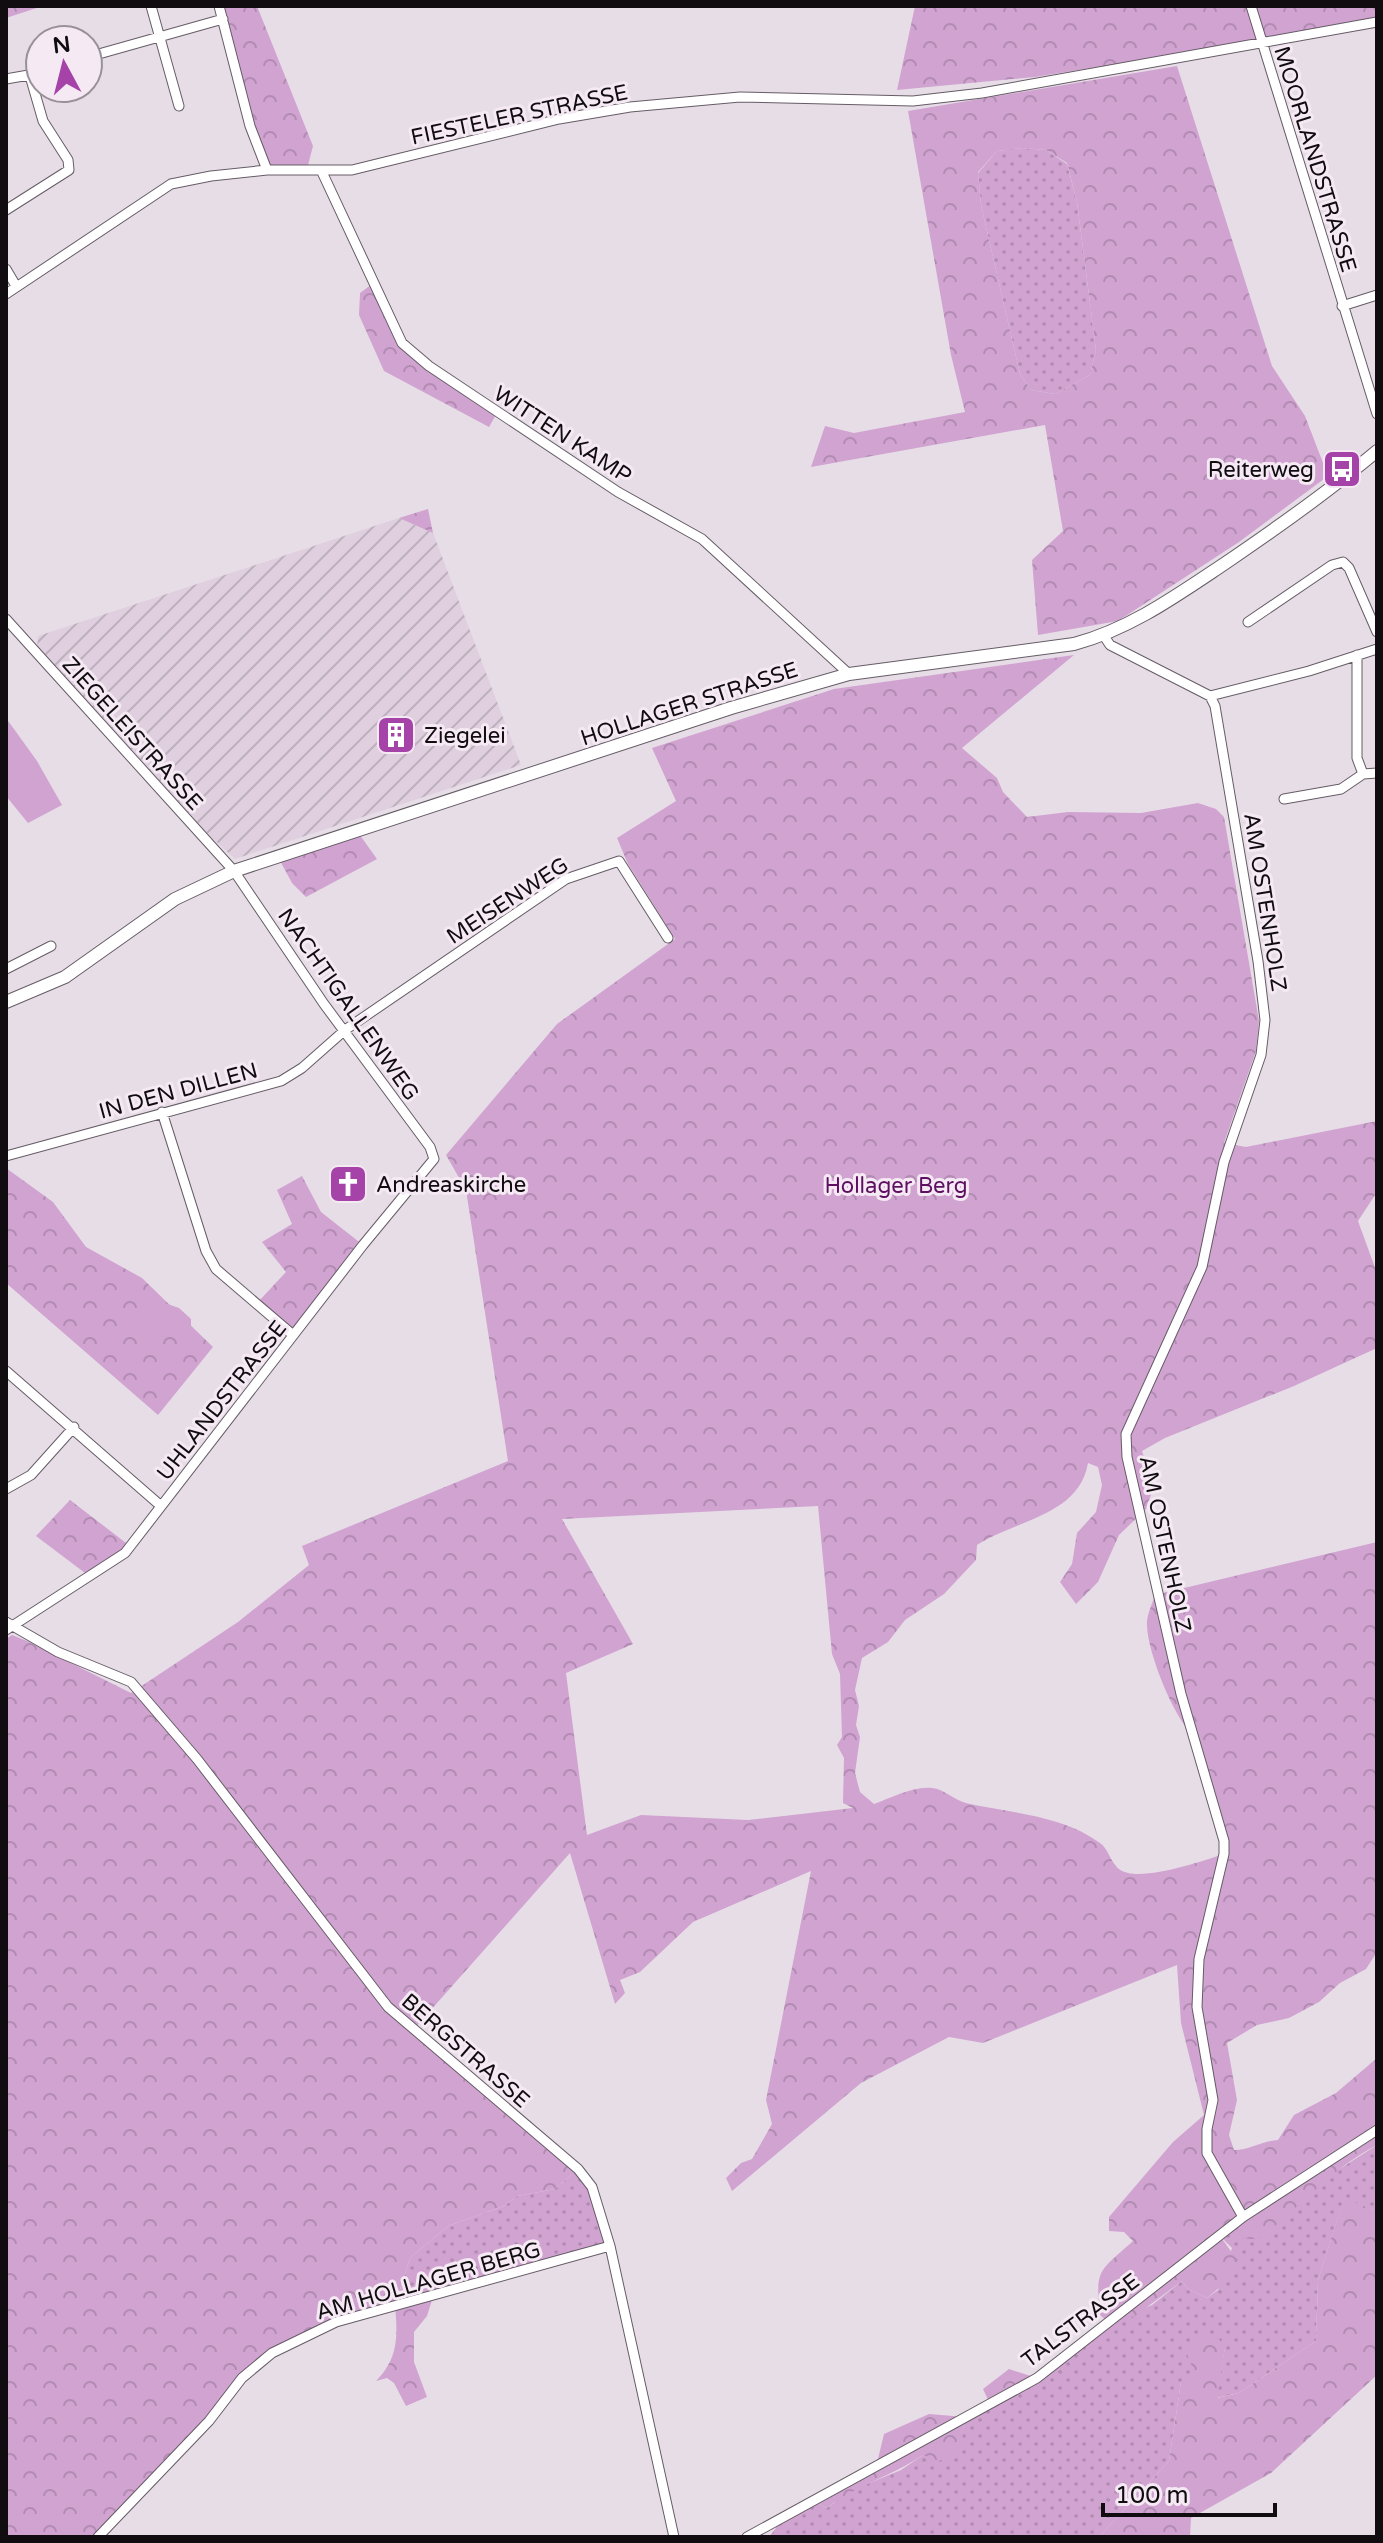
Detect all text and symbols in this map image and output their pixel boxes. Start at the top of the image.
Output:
north arrow [24,24,104,104]
text: N [51,31,72,59]
street label: MOORLANDSTRASSE [1268,43,1362,275]
street label: FIESTELER STRASSE [408,79,630,151]
street label: WITTEN KAMP [488,381,637,489]
bus stop icon: Reiterweg [1321,448,1363,490]
place label: Reiterweg [1208,457,1314,483]
street label: ZIEGELEISTRASSE [57,652,208,816]
street label: HOLLAGER STRASSE [577,657,801,751]
building icon: Ziegelei [375,714,417,756]
place label: Ziegelei [424,723,506,749]
street label: AM OSTENHOLZ [1238,811,1292,993]
street label: MEISENWEG [442,852,573,950]
street label: NACHTIGALLENWEG [272,904,424,1106]
street label: IN DEN DILLEN [96,1057,261,1125]
church icon: Andreaskirche [327,1163,369,1205]
place label: Andreaskirche [376,1172,526,1198]
park label: Hollager Berg [824,1173,968,1199]
street label: UHLANDSTRASSE [151,1316,292,1486]
street label: AM OSTENHOLZ [1134,1453,1196,1635]
street label: BERGSTRASSE [396,1988,535,2113]
street label: AM HOLLAGER BERG [313,2236,544,2326]
street label: TALSTRASSE [1017,2268,1145,2373]
scale bar [1103,2467,1275,2517]
text: 100 m [1115,2481,1189,2510]

